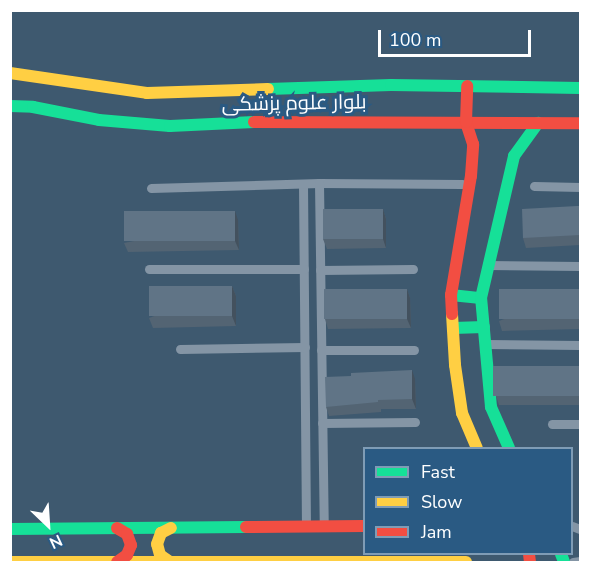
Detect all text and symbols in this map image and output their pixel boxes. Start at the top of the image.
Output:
scale bar [381,18,534,56]
text: 100 m [389,28,441,52]
street label: بلوار علوم پزشکی [221,90,367,116]
legend [363,447,573,555]
text: Fast [421,460,455,484]
text: Slow [421,490,462,514]
north arrow [18,495,78,555]
text: Jam [421,520,452,544]
text: N [46,529,66,554]

